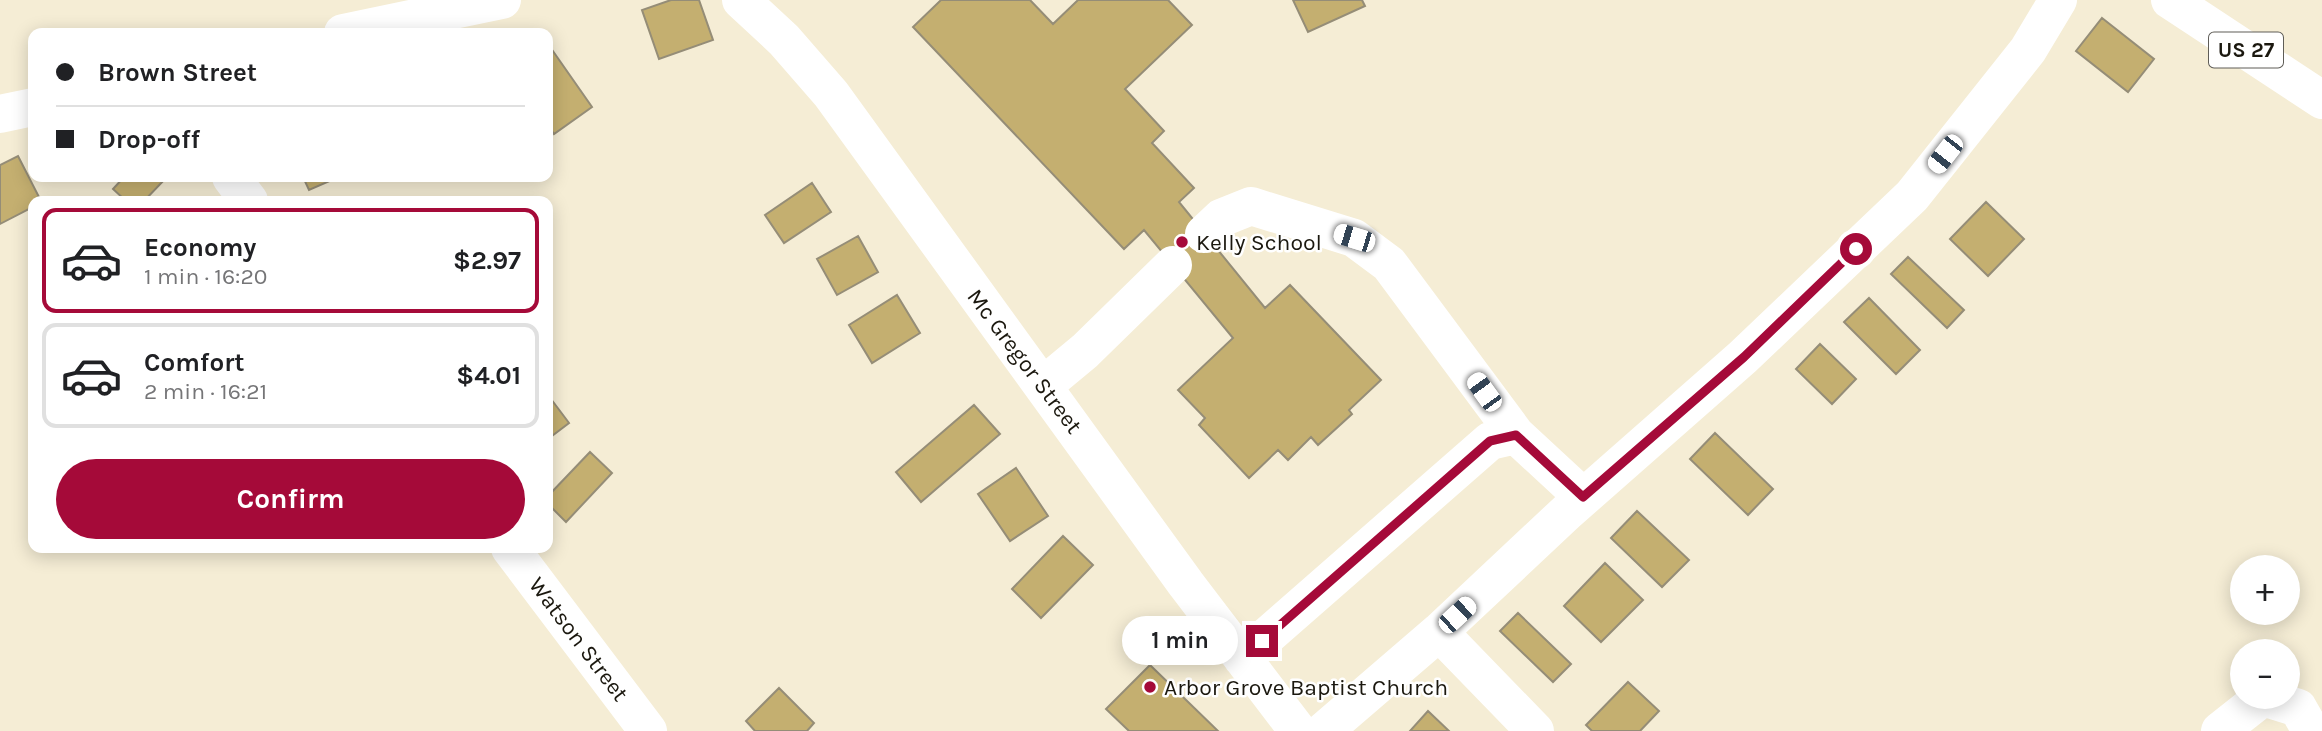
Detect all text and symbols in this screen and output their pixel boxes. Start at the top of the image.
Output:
road number: US 27 [2209,32,2283,68]
text: Brown Street [98,57,257,88]
text: Drop-off [98,124,200,155]
car [1924,131,1967,177]
car [1331,222,1378,254]
icon: car [60,229,123,292]
place label: Kelly School [1196,229,1322,256]
text: Economy [144,232,256,263]
route start [1840,233,1872,265]
marker: Kelly School [1174,234,1190,250]
text: $2.97 [453,245,521,276]
text: 1 min · 16:20 [144,263,267,290]
street label: Mc Gregor Street [961,284,1088,439]
icon: car [60,344,123,407]
text: Comfort [144,347,245,378]
text: $4.01 [456,360,521,391]
car [1464,369,1505,415]
text: 2 min · 16:21 [144,378,267,405]
button: Confirm [56,459,525,539]
map controls [2230,555,2300,709]
button: + [2230,555,2300,625]
street label: Watson Street [523,572,634,707]
car [1435,593,1480,637]
callout: 1 min [1122,616,1238,666]
route end [1246,625,1278,657]
text: 1 min [1151,627,1209,654]
button: − [2230,639,2300,709]
place label: Arbor Grove Baptist Church [1164,674,1448,701]
marker: Arbor Grove Baptist Church [1142,679,1158,695]

